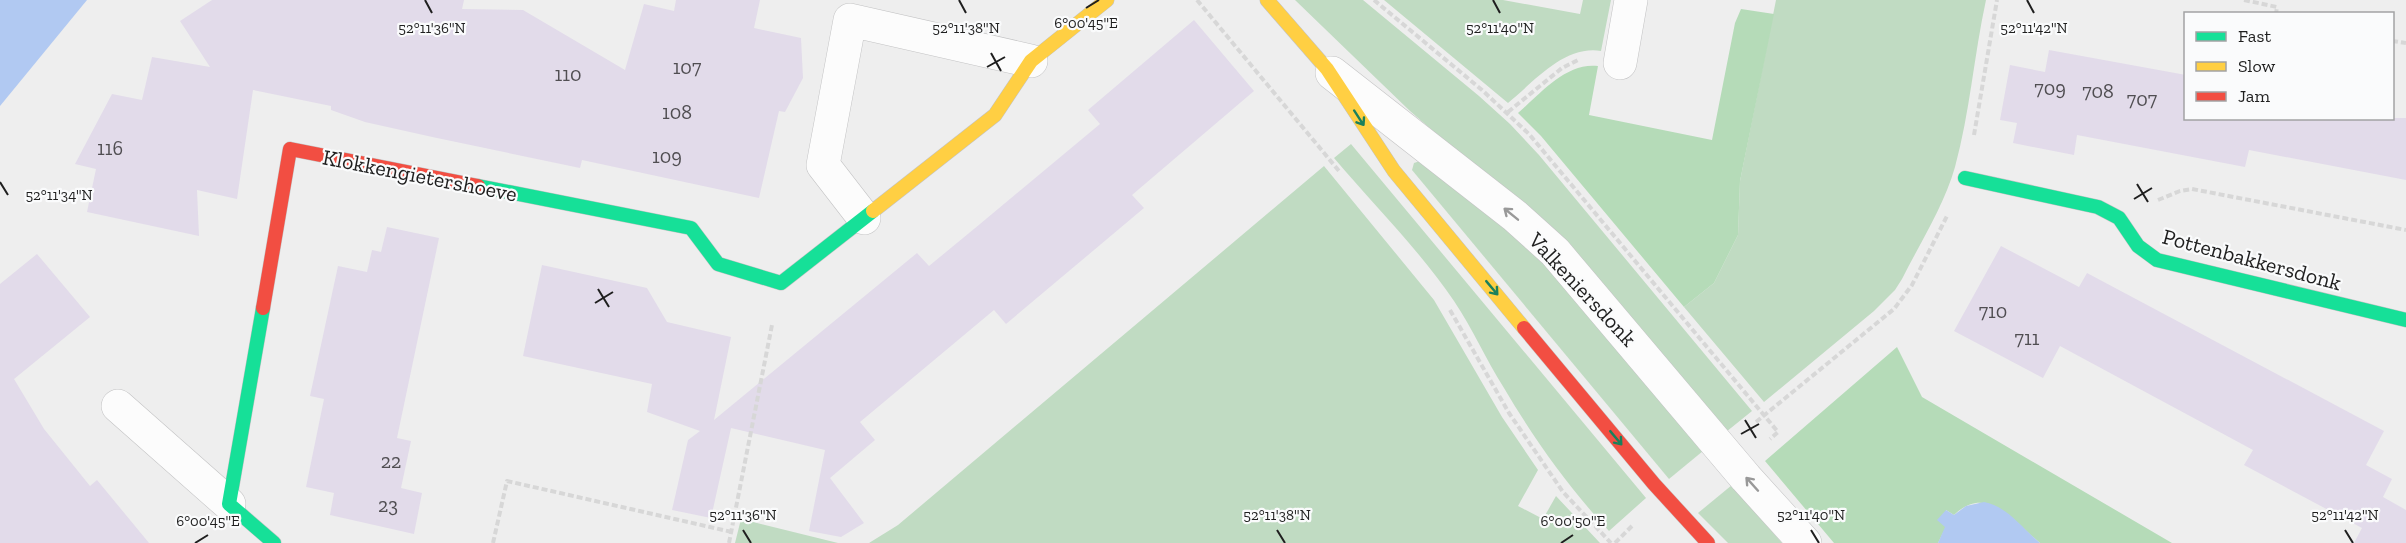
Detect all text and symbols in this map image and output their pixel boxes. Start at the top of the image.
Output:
legend [2184,12,2394,120]
text: 6°00'45"E [1054,14,1118,32]
text: 52°11'36"N [398,19,466,37]
text: 52°11'38"N [932,19,1000,37]
text: 52°11'40"N [1466,19,1534,37]
text: 52°11'42"N [2000,19,2068,37]
text: Fast [2238,25,2271,47]
house number: 107 [673,55,702,79]
text: Slow [2238,55,2275,77]
house number: 110 [555,62,581,86]
house number: 709 [2034,76,2066,100]
house number: 708 [2082,79,2114,103]
text: Jam [2238,85,2270,107]
house number: 707 [2127,87,2158,111]
house number: 108 [662,100,692,124]
one-way arrow [1353,109,1365,126]
house number: 116 [97,136,123,160]
street label: Klokkengietershoeve [320,143,519,208]
house number: 109 [652,144,682,168]
text: 52°11'34"N [25,186,93,204]
one-way arrow [1503,207,1519,220]
street label: Pottenbakkersdonk [2159,223,2345,297]
street label: Valkeniersdonk [1522,226,1643,352]
one-way arrow [1485,280,1498,296]
house number: 710 [1979,299,2007,323]
house number: 711 [2015,326,2040,350]
one-way arrow [1610,430,1623,446]
house number: 22 [381,449,401,473]
one-way arrow [1745,477,1759,492]
house number: 23 [378,493,398,517]
text: 52°11'36"N [709,506,777,524]
text: 52°11'38"N [1243,506,1311,524]
text: 52°11'40"N [1777,506,1845,524]
text: 52°11'42"N [2311,506,2379,524]
text: 6°00'45"E [176,512,240,530]
text: 6°00'50"E [1541,512,1606,530]

